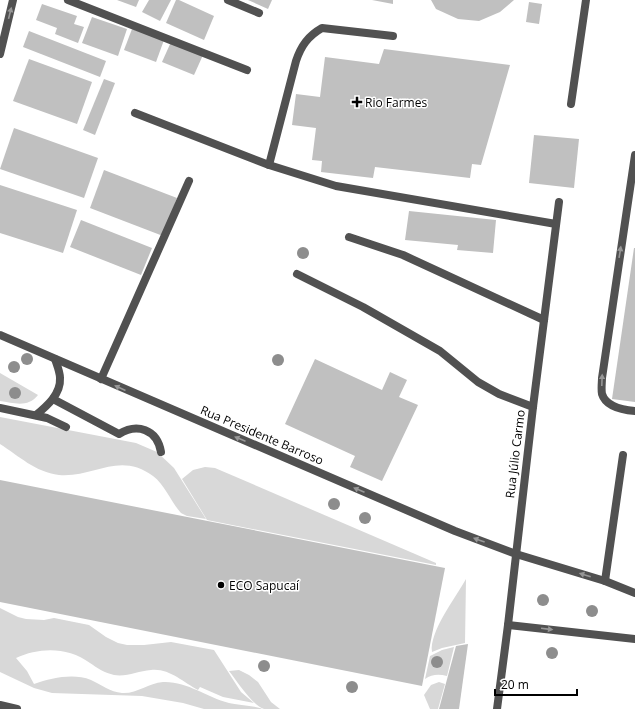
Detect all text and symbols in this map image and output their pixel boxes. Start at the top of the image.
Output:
one-way arrow [7,7,13,19]
place label: Rio Farmes [365,94,427,111]
marker: Rio Farmes [352,97,362,107]
one-way arrow [618,246,624,258]
one-way arrow [599,373,605,386]
one-way arrow [114,384,126,390]
street label: Rua Presidente Barroso [198,401,326,469]
street label: Rua Júlio Carmo [501,409,529,499]
one-way arrow [234,436,245,442]
one-way arrow [354,487,365,493]
one-way arrow [473,537,485,543]
one-way arrow [579,572,591,578]
place label: ECO Sapucaí [229,577,300,594]
marker: ECO Sapucaí [216,580,226,590]
one-way arrow [541,626,553,632]
scale bar [495,671,577,697]
text: 20 m [501,676,529,693]

